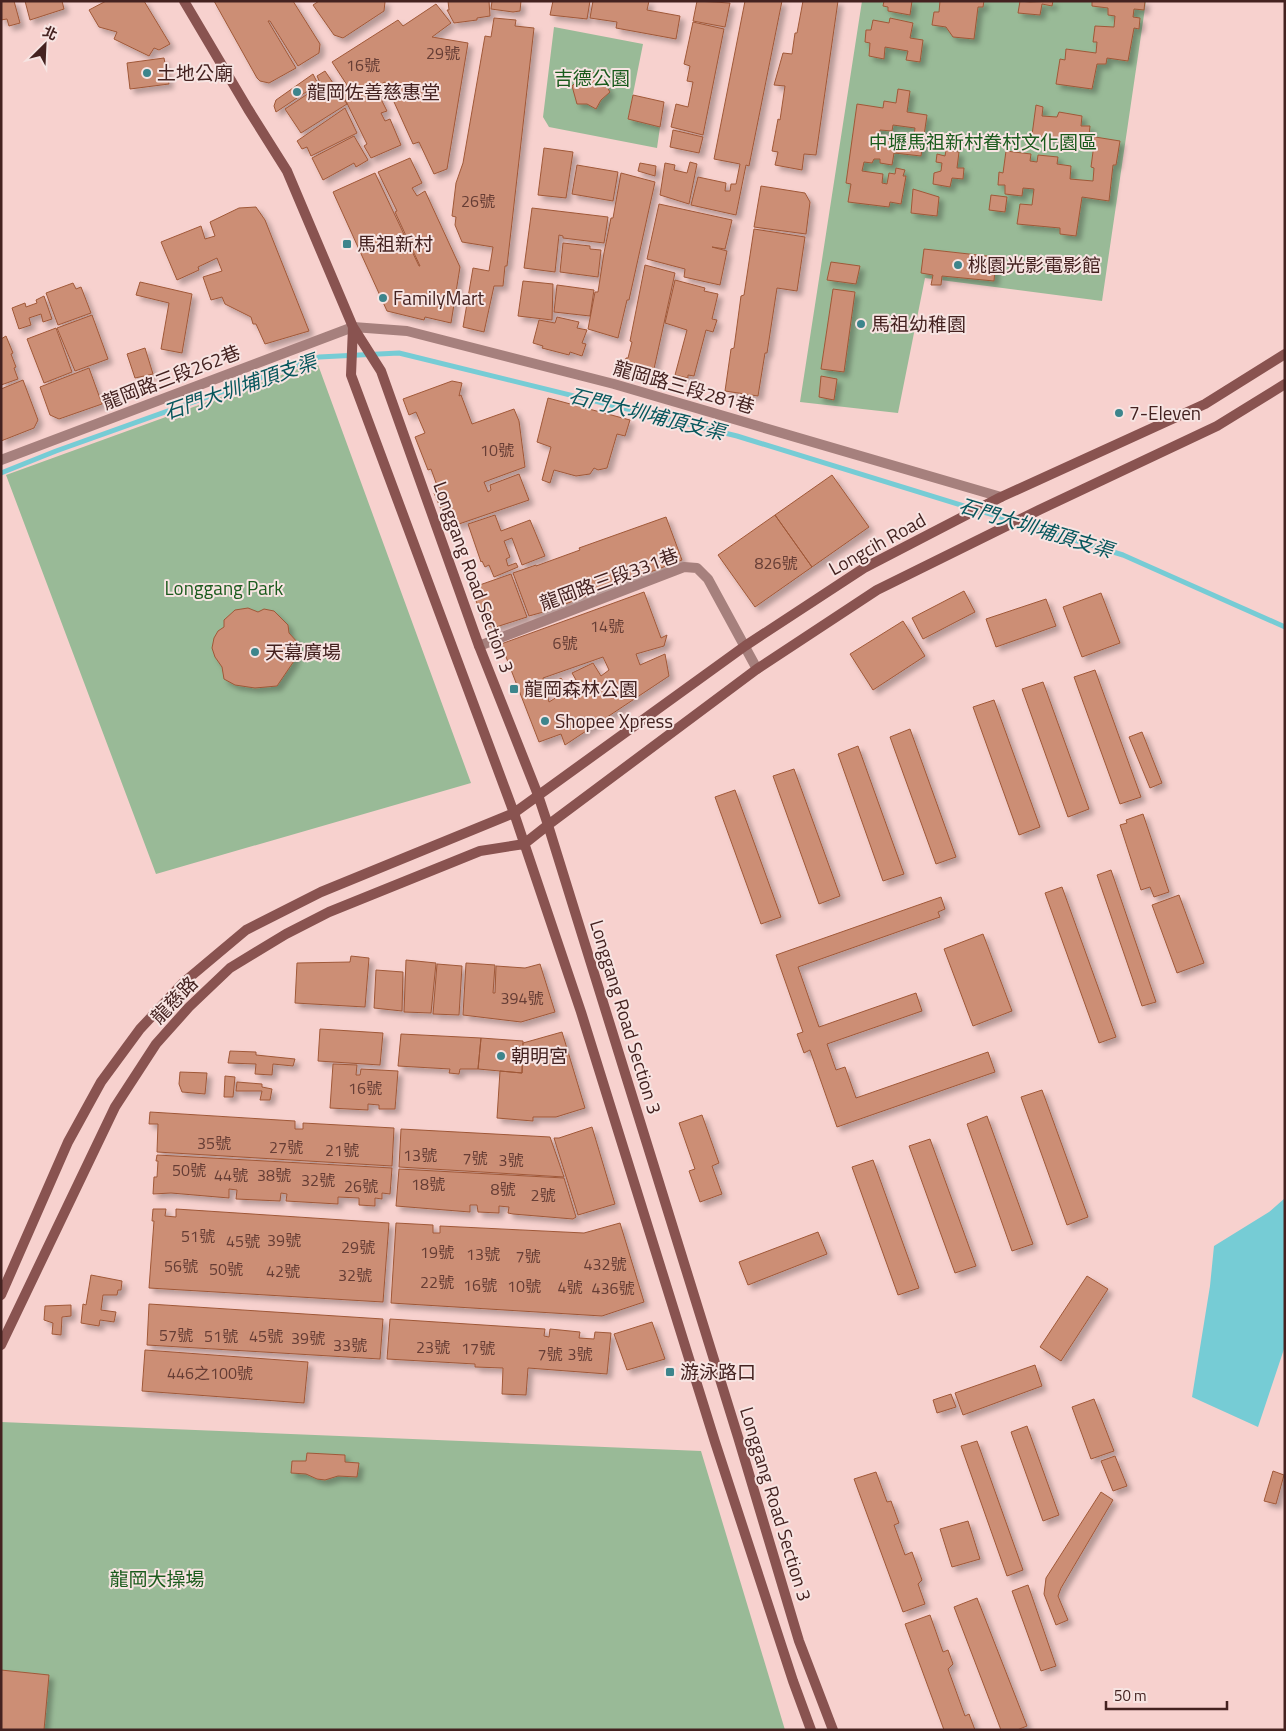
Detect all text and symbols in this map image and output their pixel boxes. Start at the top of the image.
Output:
north arrow [20,20,70,70]
text: 北 [40,20,61,45]
house number: 29號 [426,41,460,65]
house number: 16號 [346,53,380,77]
place label: 土地公廟 [157,58,233,87]
park label: 吉德公園 [554,63,630,92]
marker: 土地公廟 [141,67,153,79]
place label: 龍岡佐善慈惠堂 [307,77,440,106]
marker: 龍岡佐善慈惠堂 [291,86,303,98]
park label: 中壢馬祖新村眷村文化園區 [869,127,1097,156]
house number: 26號 [461,189,495,213]
place label: 馬祖新村 [357,229,433,258]
marker: 馬祖新村 [341,238,353,250]
place label: 桃園光影電影館 [968,250,1101,279]
marker: 桃園光影電影館 [952,259,964,271]
place label: FamilyMart [393,283,485,312]
marker: FamilyMart [377,292,389,304]
place label: 馬祖幼稚園 [871,309,966,338]
marker: 馬祖幼稚園 [855,318,867,330]
street label: 龍岡路三段262巷 [98,337,244,416]
water label: 石門大圳埔頂支渠 [159,345,323,427]
street label: 龍岡路三段281巷 [610,352,758,421]
water label: 石門大圳埔頂支渠 [566,379,731,449]
place label: 7-Eleven [1129,398,1201,427]
marker: 7-Eleven [1113,407,1125,419]
house number: 10號 [480,438,514,462]
street label: Longgang Road Section 3 [426,477,523,677]
water label: 石門大圳埔頂支渠 [955,489,1120,567]
street label: Longcih Road [823,505,931,582]
street label: 龍岡路三段331巷 [535,540,682,617]
house number: 826號 [755,551,797,575]
park label: Longgang Park [165,573,283,602]
house number: 14號 [590,614,624,638]
house number: 6號 [553,631,577,655]
place label: 天幕廣場 [265,637,341,666]
marker: 天幕廣場 [249,646,261,658]
place label: 龍岡森林公園 [524,674,638,703]
marker: 龍岡森林公園 [508,683,520,695]
place label: Shopee Xpress [555,706,673,735]
marker: Shopee Xpress [539,715,551,727]
street label: Longgang Road Section 3 [583,916,670,1118]
street label: 龍慈路 [143,969,204,1030]
house number: 394號 [501,986,543,1010]
place label: 朝明宮 [511,1041,568,1070]
marker: 朝明宮 [495,1050,507,1062]
house number: 16號 [348,1076,382,1100]
house number: 35號 [197,1131,231,1155]
house number: 27號 [269,1135,303,1159]
house number: 21號 [325,1138,359,1162]
house number: 13號 [403,1143,437,1167]
house number: 7號 [463,1146,487,1170]
house number: 3號 [499,1148,523,1172]
house number: 50號 [172,1158,206,1182]
house number: 44號 [214,1163,248,1187]
house number: 38號 [257,1163,291,1187]
house number: 32號 [301,1168,335,1192]
house number: 18號 [411,1172,445,1196]
house number: 26號 [344,1174,378,1198]
house number: 8號 [491,1177,515,1201]
house number: 2號 [531,1183,555,1207]
house number: 51號 [181,1224,215,1248]
house number: 39號 [267,1228,301,1252]
house number: 45號 [226,1229,260,1253]
house number: 29號 [341,1235,375,1259]
house number: 19號 [420,1240,454,1264]
house number: 13號 [466,1242,500,1266]
house number: 7號 [516,1244,540,1268]
house number: 432號 [584,1252,626,1276]
house number: 56號 [164,1254,198,1278]
house number: 50號 [209,1257,243,1281]
house number: 42號 [266,1259,300,1283]
house number: 32號 [338,1263,372,1287]
house number: 22號 [420,1270,454,1294]
house number: 16號 [463,1273,497,1297]
house number: 10號 [507,1274,541,1298]
house number: 4號 [558,1275,582,1299]
house number: 436號 [592,1276,634,1300]
house number: 57號 [159,1323,193,1347]
house number: 51號 [204,1324,238,1348]
house number: 45號 [249,1324,283,1348]
house number: 39號 [291,1326,325,1350]
house number: 33號 [333,1333,367,1357]
house number: 23號 [416,1335,450,1359]
house number: 17號 [461,1336,495,1360]
house number: 7號 [538,1342,562,1366]
house number: 3號 [568,1342,592,1366]
place label: 游泳路口 [680,1357,756,1386]
house number: 446之100號 [167,1361,253,1385]
marker: 游泳路口 [664,1366,676,1378]
street label: Longgang Road Section 3 [733,1403,820,1605]
park label: 龍岡大操場 [109,1564,205,1593]
scale bar [1106,1678,1227,1710]
text: 50 m [1114,1684,1147,1707]

